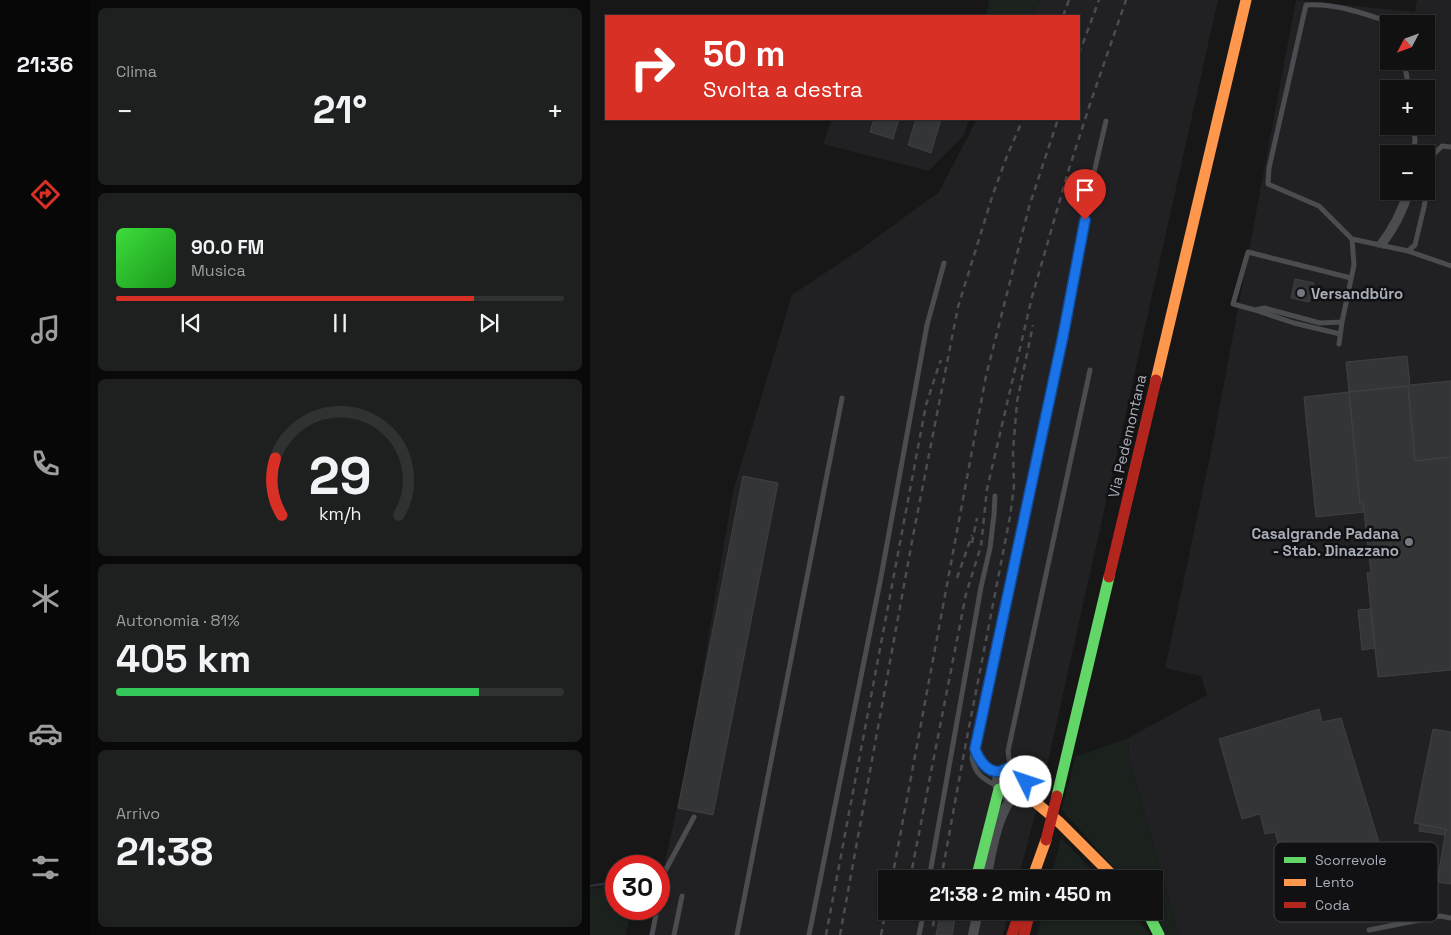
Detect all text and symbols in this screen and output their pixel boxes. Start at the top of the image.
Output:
north arrow [1380,15,1435,70]
map controls [1380,15,1435,200]
text: 50 m [703,32,785,76]
icon: right [620,35,685,100]
text: 21:36 [17,50,73,78]
text: Clima [116,61,157,82]
text: Svolta a destra [703,75,863,103]
button: + [1380,80,1435,135]
text: 21° [313,86,367,134]
text: − [116,93,133,129]
text: + [547,93,564,129]
button: − [1380,145,1435,200]
pin [1064,169,1106,220]
icon: arrive [1071,176,1099,204]
icon: directions [28,177,63,212]
text: 90.0 FM [191,235,264,260]
text: Musica [191,260,246,281]
place label: Versandbüro [1311,284,1403,303]
marker: Versandbüro [1295,287,1307,299]
icon: previous [177,309,205,337]
icon: pause [326,309,354,337]
icon: next [475,309,503,337]
icon: music [28,312,63,347]
street label: Via Pedemontana [1104,372,1151,500]
text: 29 [309,443,371,509]
icon: phone [28,446,63,481]
text: km/h [319,502,361,525]
place label: Casalgrande Padana - Stab. Dinazzano [1251,524,1399,560]
marker: Casalgrande Padana - Stab. Dinazzano [1403,536,1415,548]
icon: climate [28,581,63,616]
text: Autonomia · 81% [116,610,240,631]
text: 405 km [116,635,251,683]
icon: car [28,716,63,751]
position arrow [999,755,1051,807]
text: Arrivo [116,803,160,824]
text: 21:38 [116,828,213,876]
legend [1274,842,1438,922]
icon: filters [28,850,63,885]
text: Scorrevole [1315,851,1387,869]
speed limit sign: 30 [605,855,670,920]
text: Lento [1315,873,1354,891]
text: 21:38 · 2 min · 450 m [929,882,1112,907]
text: Coda [1315,896,1350,914]

